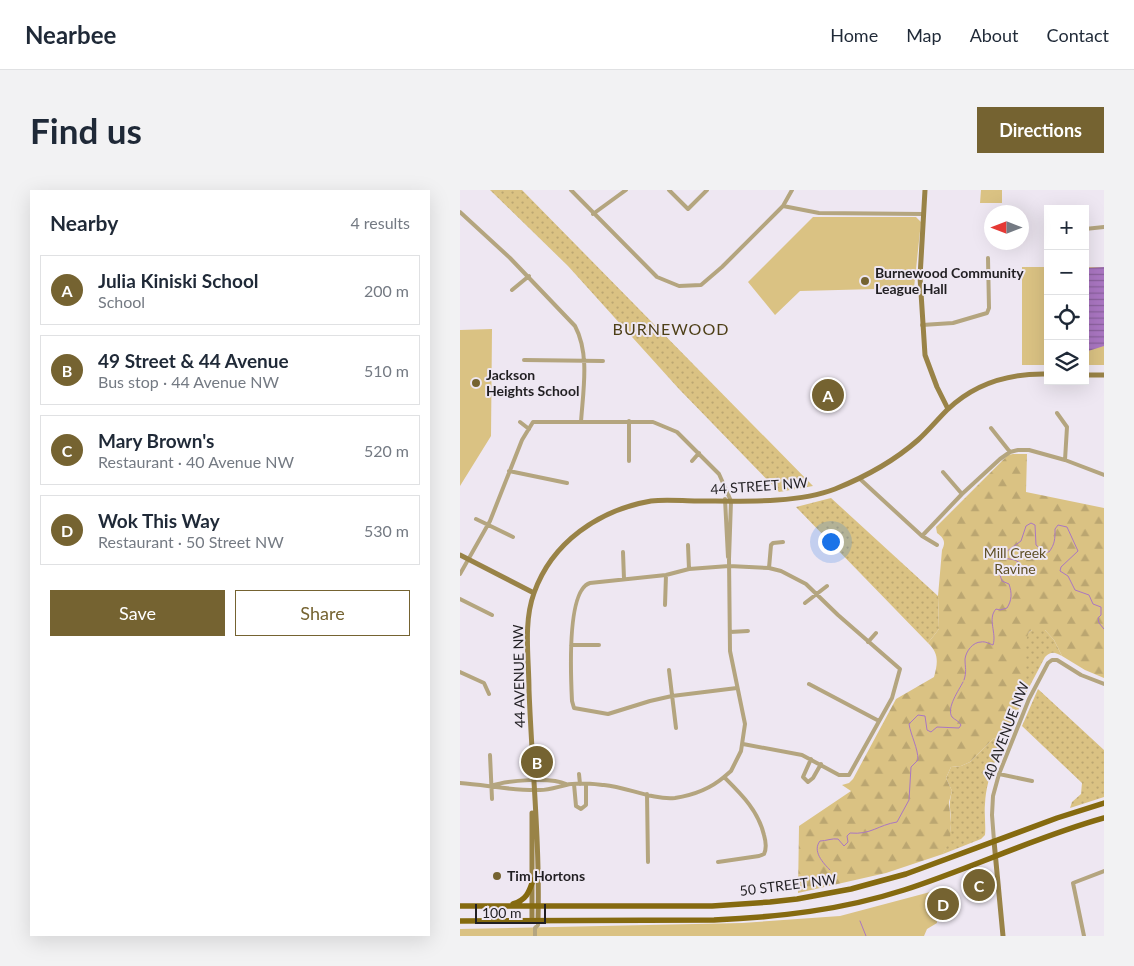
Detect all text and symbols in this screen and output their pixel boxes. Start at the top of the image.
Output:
text: Nearbee [25,20,116,49]
text: Home [830,24,878,46]
text: Map [906,24,942,46]
text: About [970,24,1019,46]
text: Contact [1047,24,1109,46]
button: Directions [977,107,1104,153]
text: Find us [30,109,142,151]
north arrow [984,205,1029,250]
map controls [1044,205,1089,385]
button: + [1044,205,1089,250]
text: Nearby [50,210,118,235]
text: 4 results [350,213,410,232]
button: − [1044,250,1089,295]
place label: Burnewood Community League Hall [875,264,1024,297]
text: Julia Kiniski School [98,269,259,292]
marker: Burnewood Community League Hall [859,275,871,287]
text: A [61,281,73,300]
text: 200 m [364,281,409,300]
text: School [98,292,145,311]
button: locate [1044,295,1089,340]
district label: BURNEWOOD [613,319,729,338]
button: layers [1044,340,1089,385]
text: 49 Street & 44 Avenue [98,349,289,372]
text: B [62,361,72,380]
text: 510 m [364,361,409,380]
place label: Jackson Heights School [486,366,579,399]
text: Bus stop · 44 Avenue NW [98,372,279,391]
pin: A [812,376,844,414]
marker: Jackson Heights School [470,377,482,389]
text: Mary Brown's [98,429,214,452]
text: C [62,441,72,460]
text: 520 m [364,441,409,460]
text: Restaurant · 40 Avenue NW [98,452,294,471]
street label: 44 STREET NW [710,474,809,497]
text: Wok This Way [98,509,220,532]
text: D [61,521,73,540]
text: 530 m [364,521,409,540]
your location [818,529,844,555]
text: Restaurant · 50 Street NW [98,532,284,551]
park label: Mill Creek Ravine [984,544,1047,577]
button: Save [50,590,225,636]
button: Share [235,590,410,636]
street label: 44 AVENUE NW [509,624,528,728]
street label: 40 AVENUE NW [979,679,1032,782]
pin: B [521,743,553,781]
pin: C [963,866,995,904]
place label: Tim Hortons [507,867,585,884]
marker: Tim Hortons [491,870,503,882]
street label: 50 STREET NW [739,870,838,899]
pin: D [927,885,959,923]
scale bar [475,901,546,924]
text: 100 m [482,904,521,921]

